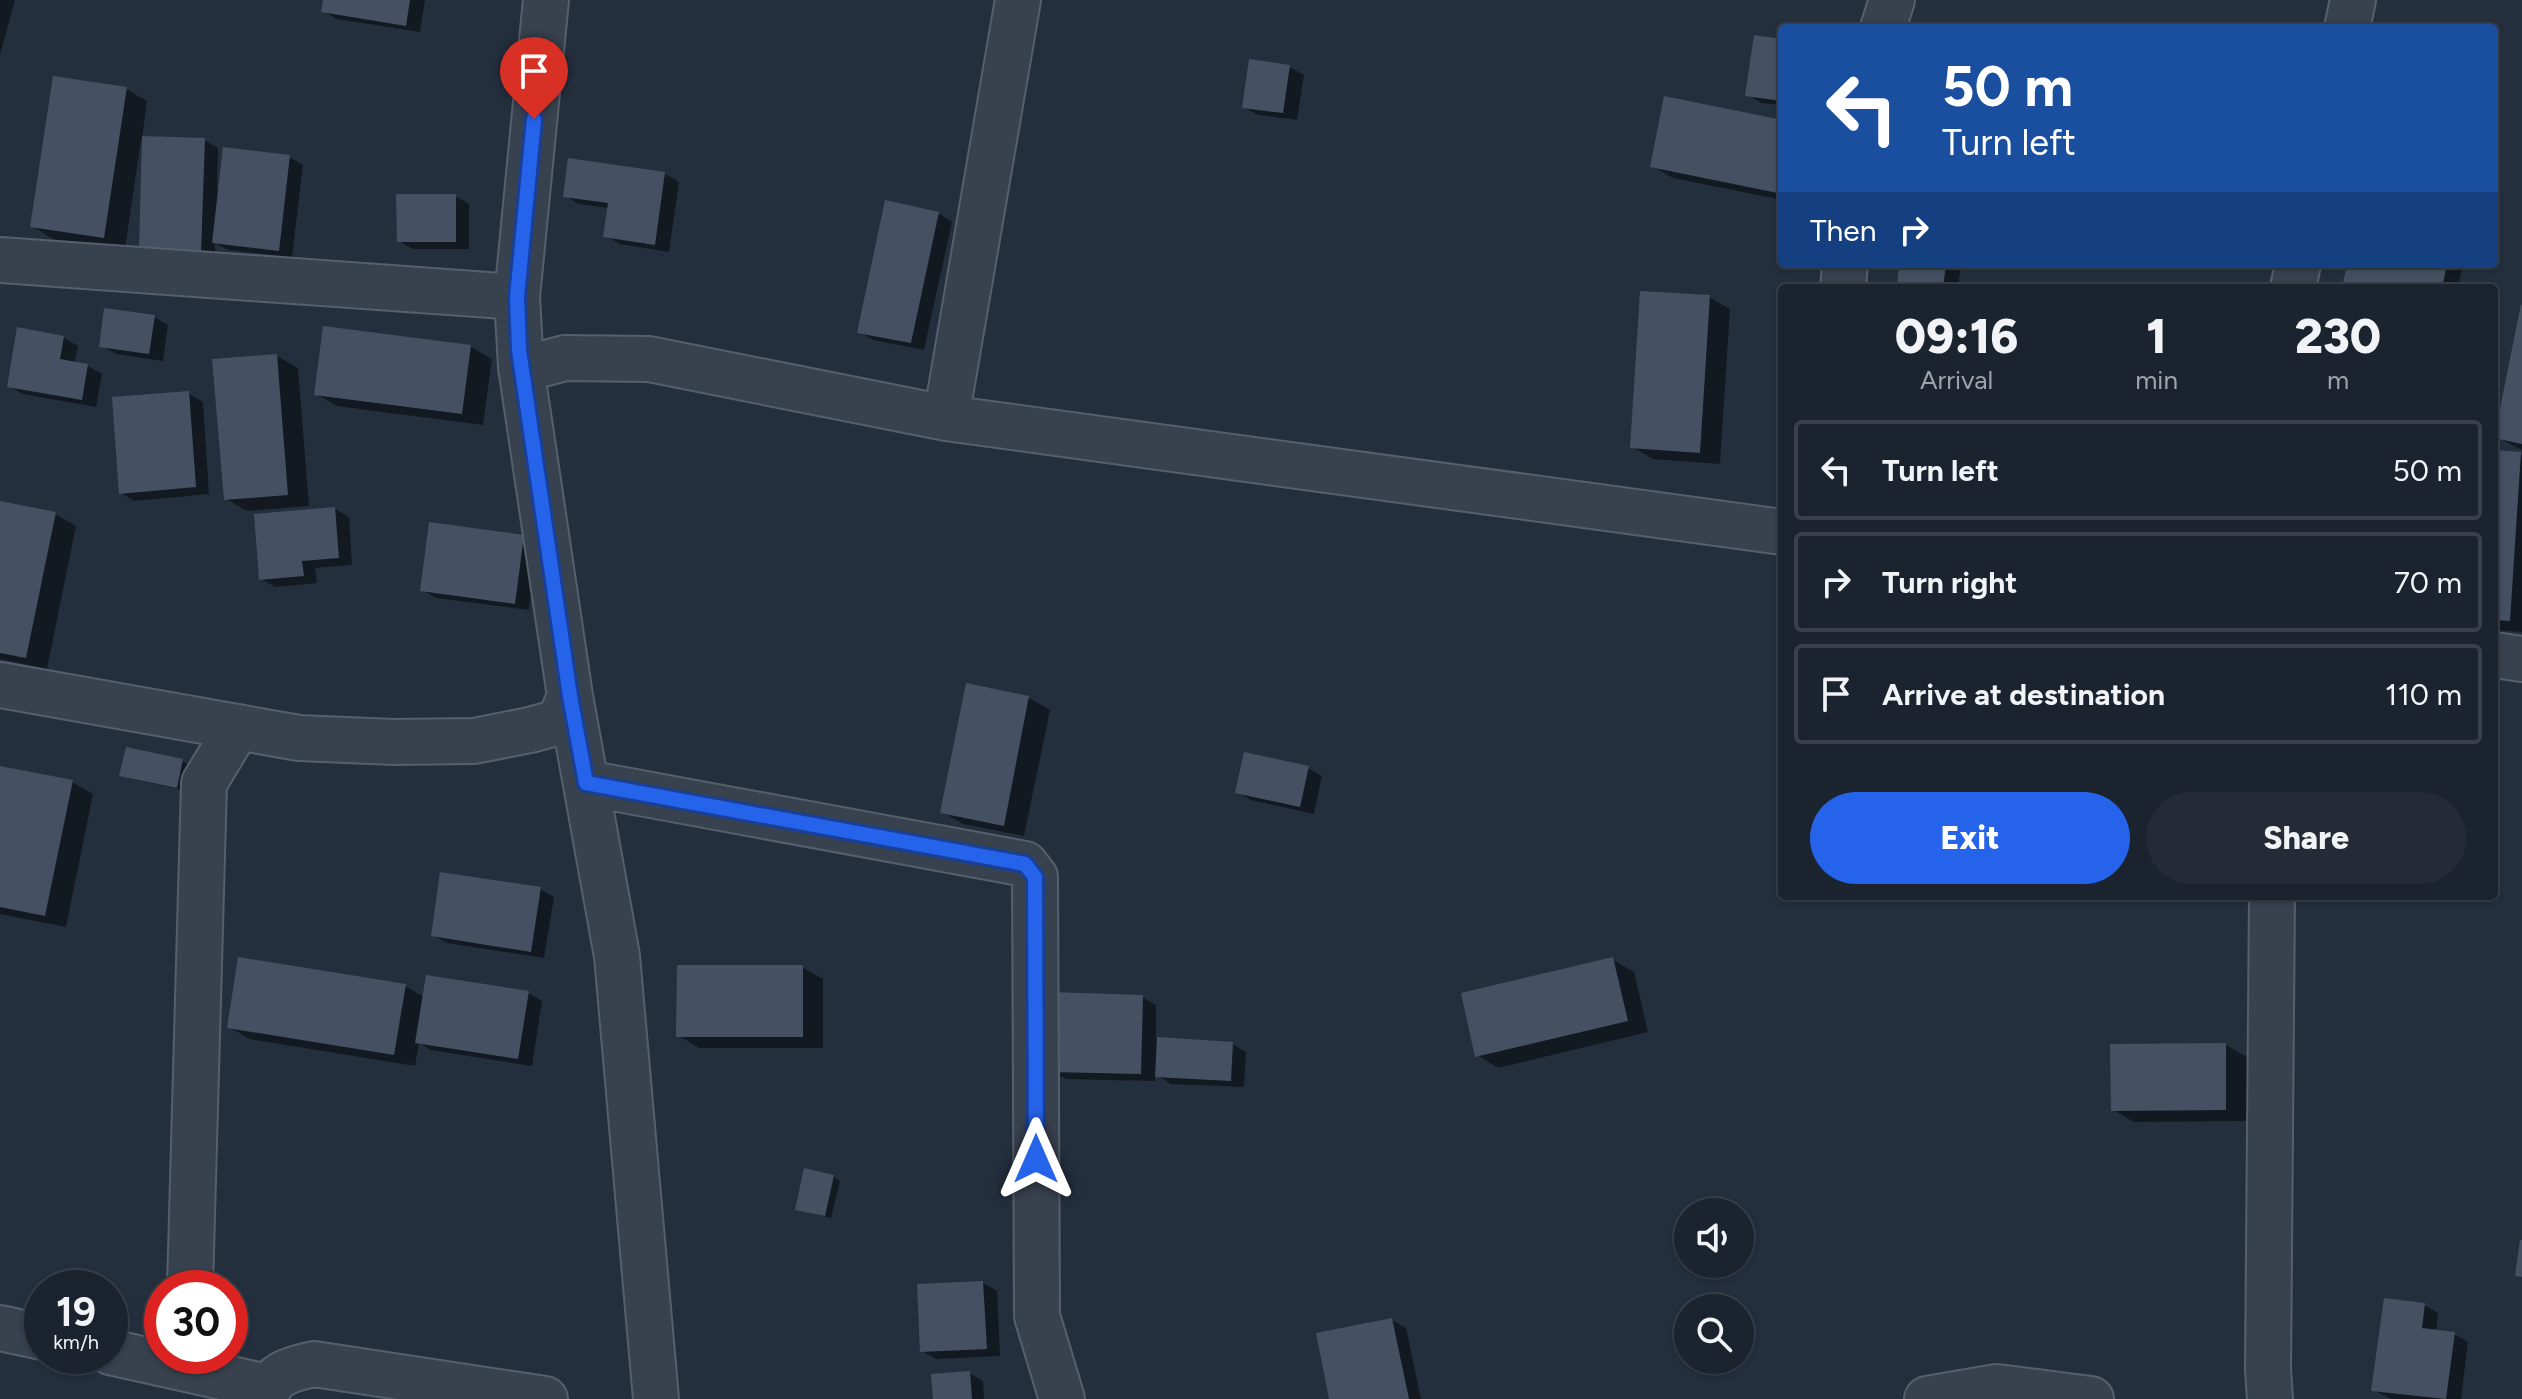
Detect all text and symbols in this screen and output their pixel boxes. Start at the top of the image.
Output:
pin [500,37,568,119]
icon: arrive [512,49,556,93]
text: 50 m [1942,53,2073,120]
icon: left [1810,56,1914,160]
text: Turn left [1942,121,2076,164]
icon: right [1892,208,1936,252]
text: Then [1810,212,1876,249]
text: 09:16 [1895,307,2018,365]
text: 1 [2146,307,2167,365]
text: 230 [2295,307,2381,365]
text: Arrival [1920,364,1993,396]
text: min [2135,364,2178,396]
text: m [2327,364,2349,396]
icon: left [1814,448,1858,492]
text: Turn left [1882,452,1999,489]
text: 50 m [2393,452,2462,489]
icon: right [1814,560,1858,604]
text: Turn right [1882,564,2017,601]
text: 70 m [2394,564,2462,601]
icon: arrive [1814,672,1858,716]
text: Arrive at destination [1882,676,2165,713]
text: 110 m [2385,676,2462,713]
button: Exit [1810,792,2130,884]
button: Share [2146,792,2466,884]
position arrow [994,1117,1078,1201]
map controls [1674,1198,1754,1374]
button: sound [1674,1198,1754,1278]
speed limit sign: 30 [144,1270,248,1374]
text: 19 [56,1288,96,1336]
button: search [1674,1294,1754,1374]
text: km/h [53,1330,99,1354]

